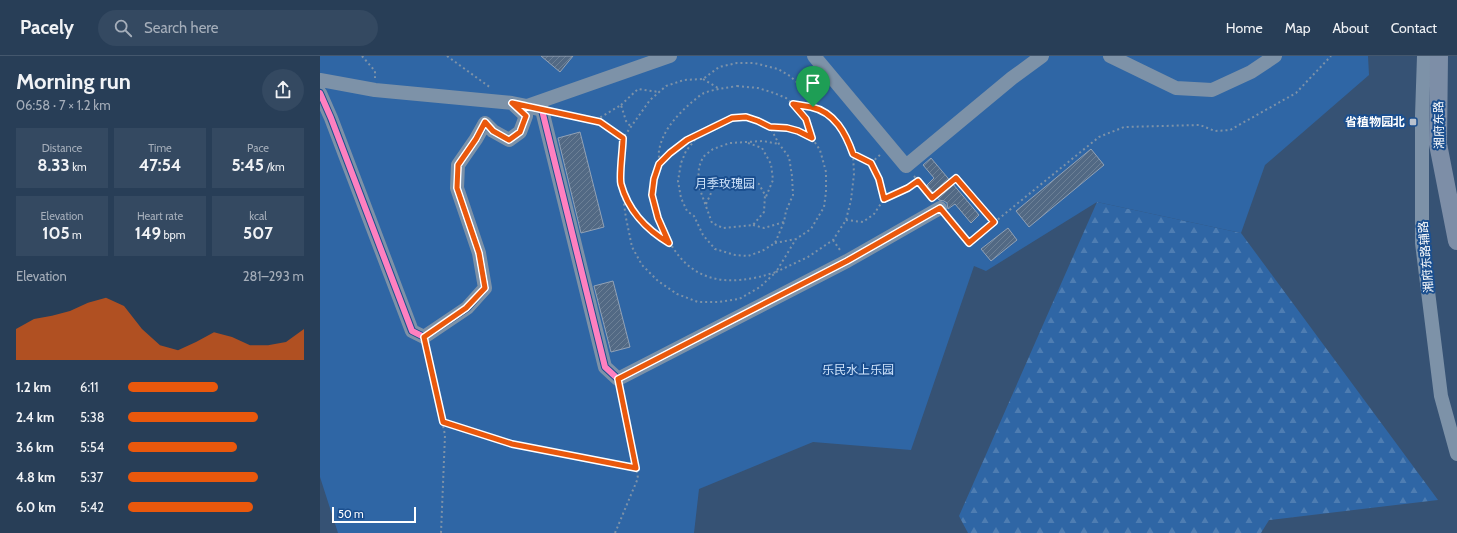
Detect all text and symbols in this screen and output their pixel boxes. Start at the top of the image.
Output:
search box [98,10,378,46]
text: Pacely [20,16,74,39]
icon: search [112,17,134,39]
text: Search here [144,19,219,37]
text: Home [1226,19,1263,37]
text: Map [1285,19,1310,37]
text: About [1332,19,1369,37]
text: Contact [1391,19,1437,37]
pin [796,66,830,107]
text: Morning run [16,68,131,95]
button: share [262,69,304,111]
icon: arrive [802,72,824,94]
text: 06:58 · 7 × 1.2 km [16,97,111,113]
street label: 湘府东路 [1431,101,1446,149]
place label: 省植物园北 [1345,114,1405,129]
marker: 省植物园北 [1408,117,1418,127]
text: Distance [42,141,82,155]
text: Time [148,141,172,155]
text: Pace [247,141,269,155]
text: 8.33 [37,155,70,175]
text: 47:54 [139,155,181,175]
text: 5:45 [231,155,264,175]
text: km [70,160,87,174]
text: /km [264,160,285,174]
park label: 月季玫瑰园 [695,176,755,191]
text: Elevation [41,209,83,223]
text: Heart rate [137,209,183,223]
text: kcal [249,209,267,223]
street label: 湘府东路辅路 [1415,221,1436,294]
text: 105 [42,223,70,243]
text: 149 [135,223,161,243]
text: 507 [243,223,273,243]
text: m [70,228,82,242]
text: bpm [161,228,185,242]
text: Elevation [16,268,67,284]
text: 281–293 m [243,268,304,284]
park label: 乐民水上乐园 [822,362,894,377]
text: 1.2 km [16,379,51,395]
text: 6:11 [80,379,99,395]
text: 2.4 km [16,409,54,425]
text: 5:38 [80,409,105,425]
text: 3.6 km [16,439,54,455]
text: 5:54 [80,439,104,455]
text: 4.8 km [16,469,55,485]
text: 5:37 [80,469,103,485]
text: 6.0 km [16,499,56,515]
text: 5:42 [80,499,104,515]
scale bar [332,505,416,524]
text: 50 m [338,507,364,521]

